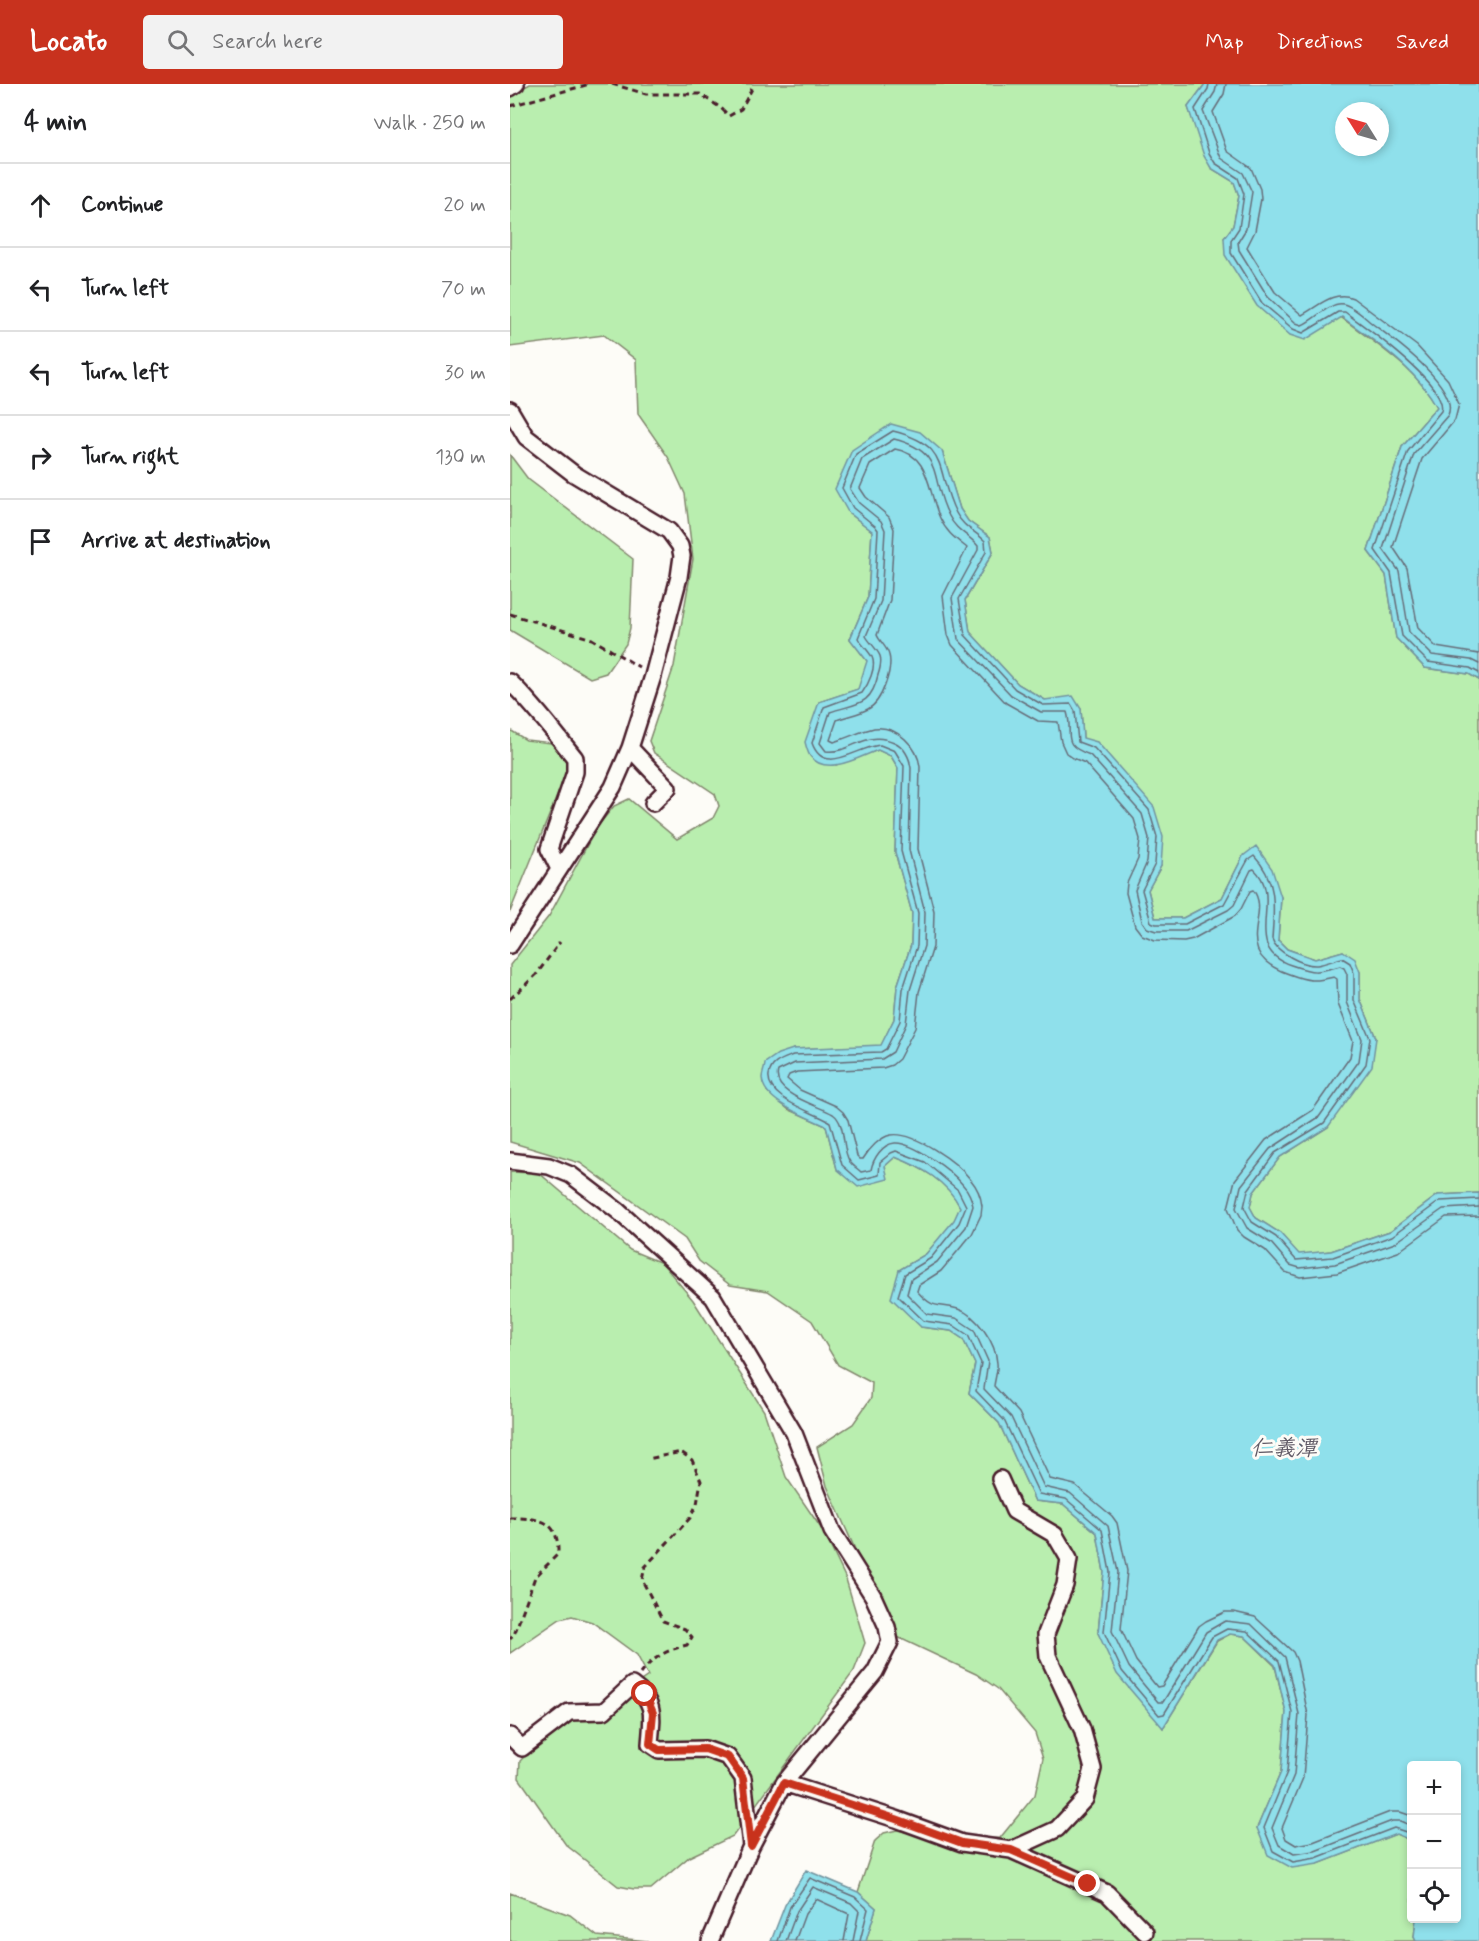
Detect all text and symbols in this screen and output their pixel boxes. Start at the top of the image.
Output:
search box [143,15,563,69]
text: Locato [30,24,107,61]
icon: search [164,26,197,59]
text: Search here [212,28,323,56]
text: Map [1205,28,1244,56]
text: Directions [1277,28,1363,56]
text: Saved [1396,28,1449,56]
north arrow [1335,102,1389,156]
text: 4 min [24,106,87,140]
text: Walk · 250 m [374,110,486,137]
icon: ahead [24,189,57,222]
text: Continue [81,191,163,219]
text: 20 m [443,192,486,219]
icon: left [24,273,57,306]
text: Turn left [81,275,169,303]
text: 70 m [441,276,486,303]
icon: left [24,357,57,390]
text: Turn left [81,359,169,387]
text: 30 m [444,360,486,387]
icon: right [24,441,57,474]
text: Turn right [81,443,179,471]
text: 130 m [435,444,486,471]
icon: arrive [24,525,57,558]
text: Arrive at destination [81,527,271,555]
water label: 仁義潭 [1251,1435,1319,1463]
route start [631,1680,657,1706]
map controls [1407,1761,1461,1923]
button: + [1407,1761,1461,1815]
button: − [1407,1815,1461,1869]
button: locate [1407,1869,1461,1923]
route end [1074,1870,1100,1896]

